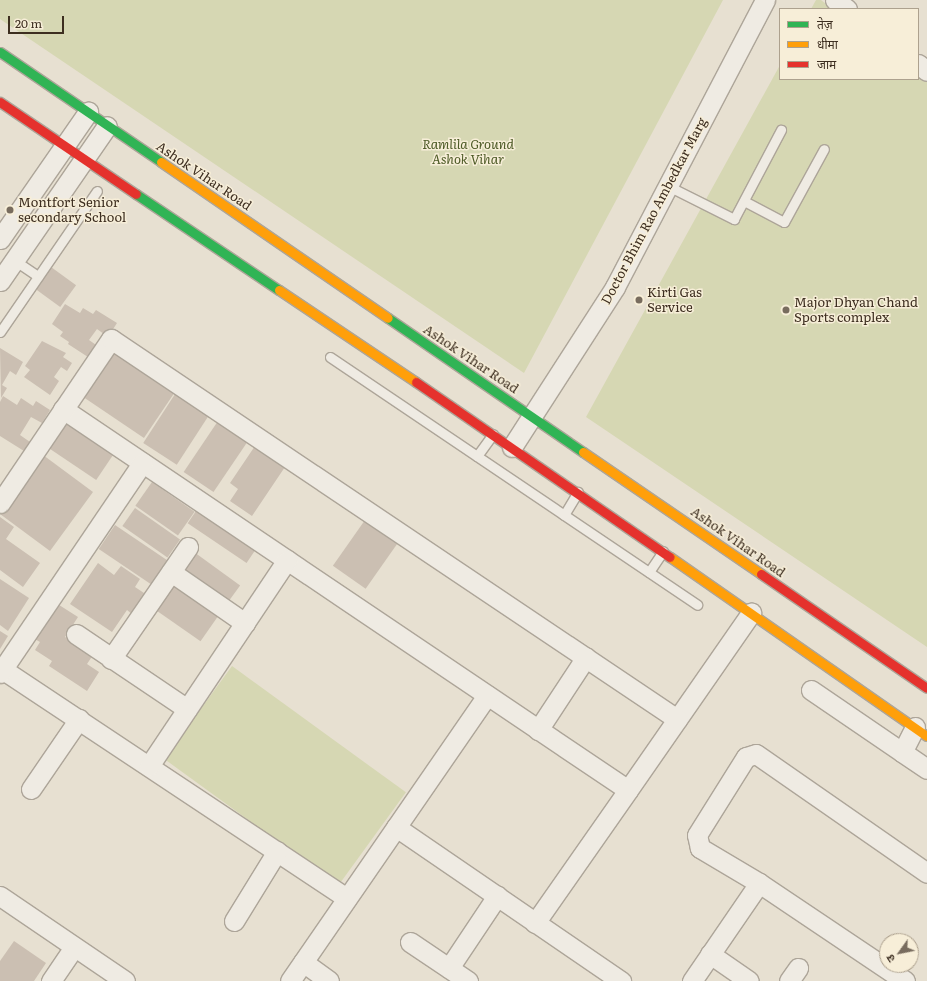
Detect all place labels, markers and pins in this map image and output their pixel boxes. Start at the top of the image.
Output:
place label: Montfort Senior secondary School [18,195,126,226]
marker: Montfort Senior secondary School [5,205,15,215]
place label: Kirti Gas Service [647,285,702,316]
marker: Kirti Gas Service [634,295,644,305]
place label: Major Dhyan Chand Sports complex [794,295,918,326]
marker: Major Dhyan Chand Sports complex [781,305,791,315]

